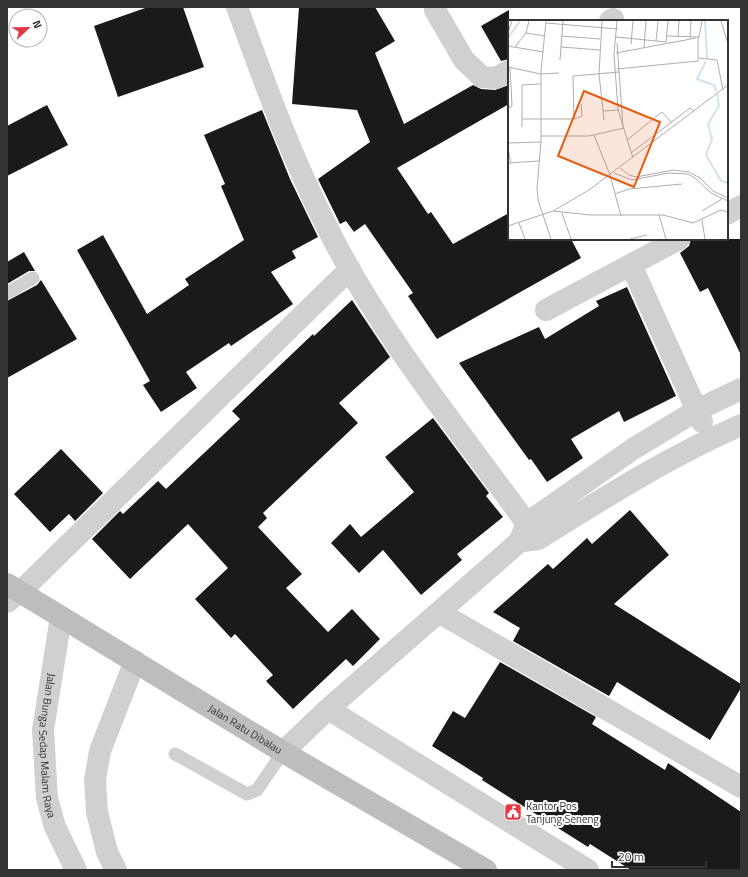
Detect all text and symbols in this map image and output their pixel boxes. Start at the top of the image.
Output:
north arrow [8,8,48,48]
text: N [28,18,46,31]
inset map [508,20,728,240]
street label: Jalan Bunga Sedap Malam Raya [35,672,60,820]
street label: Jalan Ratu Dibalau [205,700,286,758]
place label: Kantor Pos Tanjung Seneng [526,798,599,827]
public building icon: Kantor Pos Tanjung Seneng [503,802,523,822]
scale bar [612,843,706,869]
text: 20 m [618,847,644,866]

